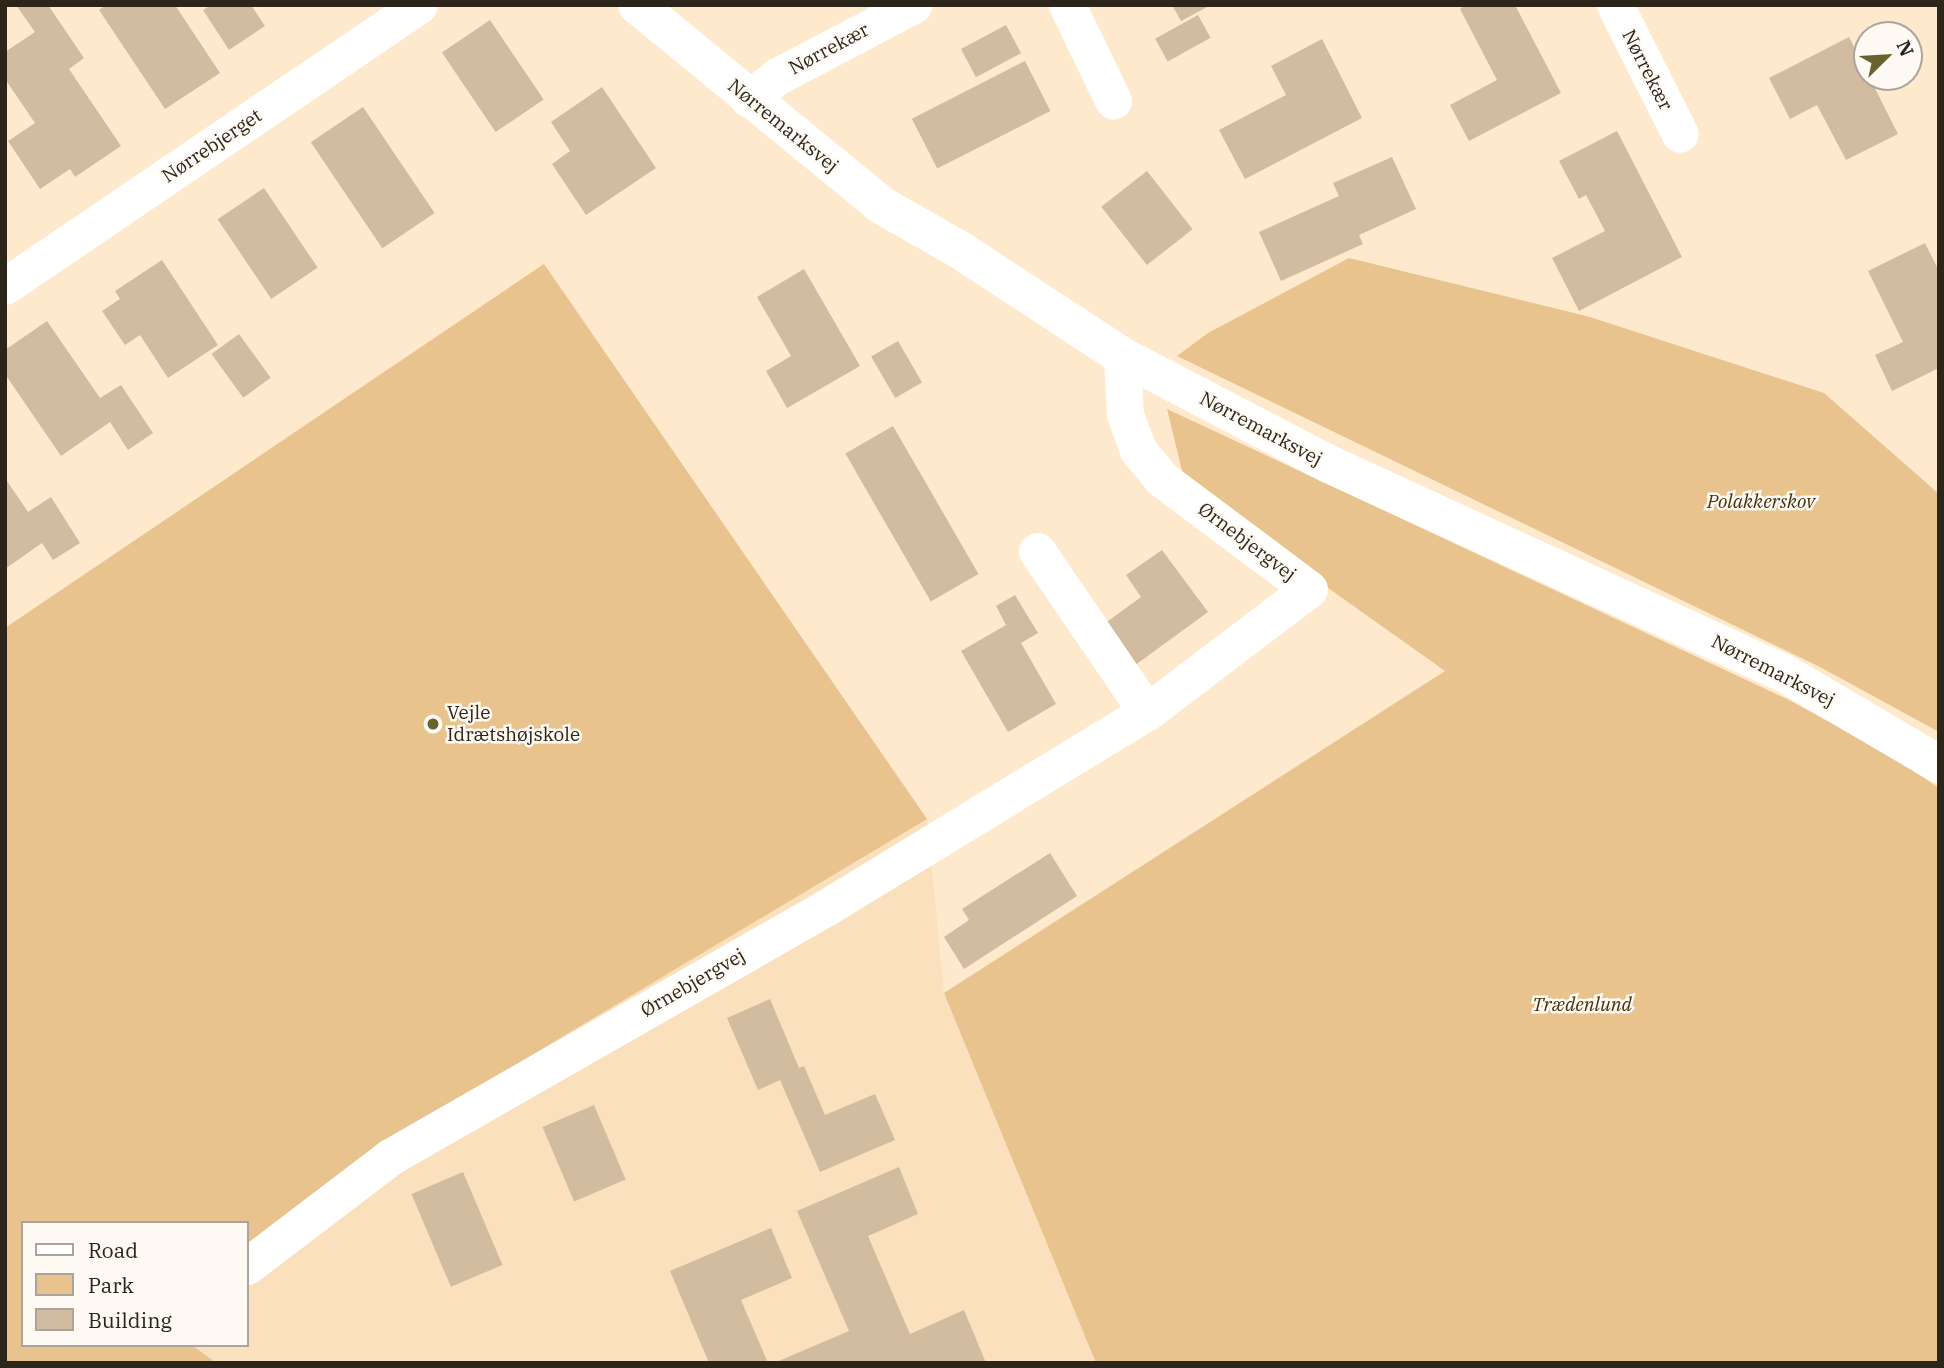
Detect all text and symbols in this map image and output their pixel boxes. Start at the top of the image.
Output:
street label: Nørrekær [785,18,873,80]
north arrow [1853,21,1923,91]
street label: Nørrekær [1617,26,1677,114]
text: N [1891,37,1919,60]
street label: Nørremarksvej [723,75,843,177]
street label: Nørrebjerget [158,104,266,188]
street label: Nørremarksvej [1196,387,1326,471]
park label: Polakkerskov [1707,491,1815,513]
street label: Ørnebjergvej [1194,498,1300,586]
street label: Nørremarksvej [1707,630,1839,712]
place label: Vejle Idrætshøjskole [447,702,580,746]
marker: Vejle Idrætshøjskole [425,716,441,732]
street label: Ørnebjergvej [637,944,749,1022]
park label: Trædenlund [1532,994,1632,1016]
legend [21,1221,248,1347]
text: Road [88,1236,138,1264]
text: Park [88,1271,134,1299]
text: Building [88,1306,172,1334]

